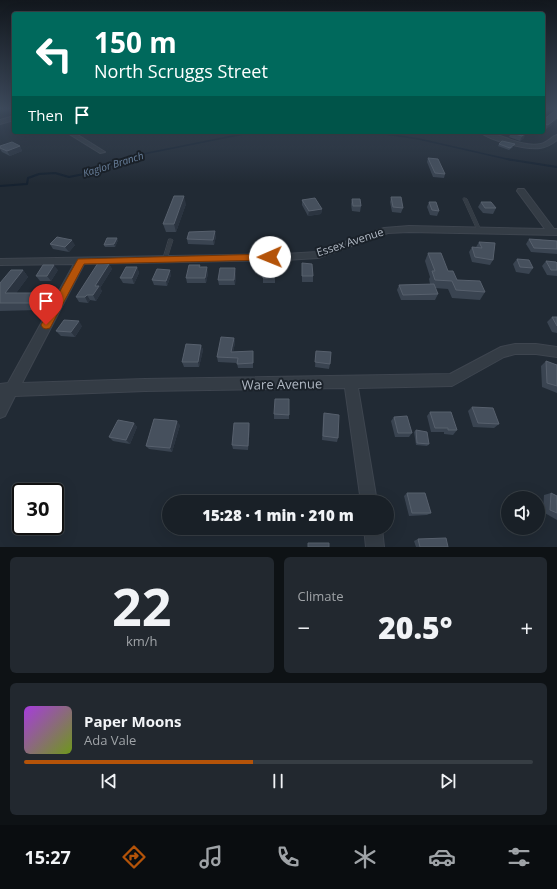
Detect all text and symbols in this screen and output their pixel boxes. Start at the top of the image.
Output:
text: 150 m [94,23,177,61]
icon: left [28,28,80,80]
text: North Scruggs Street [94,59,268,83]
icon: arrive [71,104,93,126]
text: Then [28,105,63,125]
water label: Kaglor Branch [81,148,145,180]
street label: Essex Avenue [314,224,385,259]
position arrow [249,236,291,278]
pin [29,284,63,325]
icon: arrive [35,290,57,312]
street label: Ware Avenue [242,374,322,394]
speed limit sign: 30 [12,483,64,535]
map controls [501,491,545,535]
button: sound [501,491,545,535]
text: 15:28 · 1 min · 210 m [202,505,354,525]
text: 22 [112,570,171,641]
text: Climate [298,587,343,605]
text: 20.5° [378,607,452,648]
text: − [298,612,310,642]
text: + [520,612,533,642]
text: km/h [126,632,158,650]
text: Paper Moons [84,711,182,731]
text: Ada Vale [84,731,136,749]
icon: previous [98,770,120,792]
icon: pause [267,770,289,792]
icon: next [437,770,459,792]
icon: directions [120,843,148,871]
icon: music [197,843,225,871]
icon: phone [274,843,302,871]
icon: climate [351,843,379,871]
icon: car [428,843,456,871]
icon: filters [505,843,533,871]
text: 15:27 [24,845,71,869]

